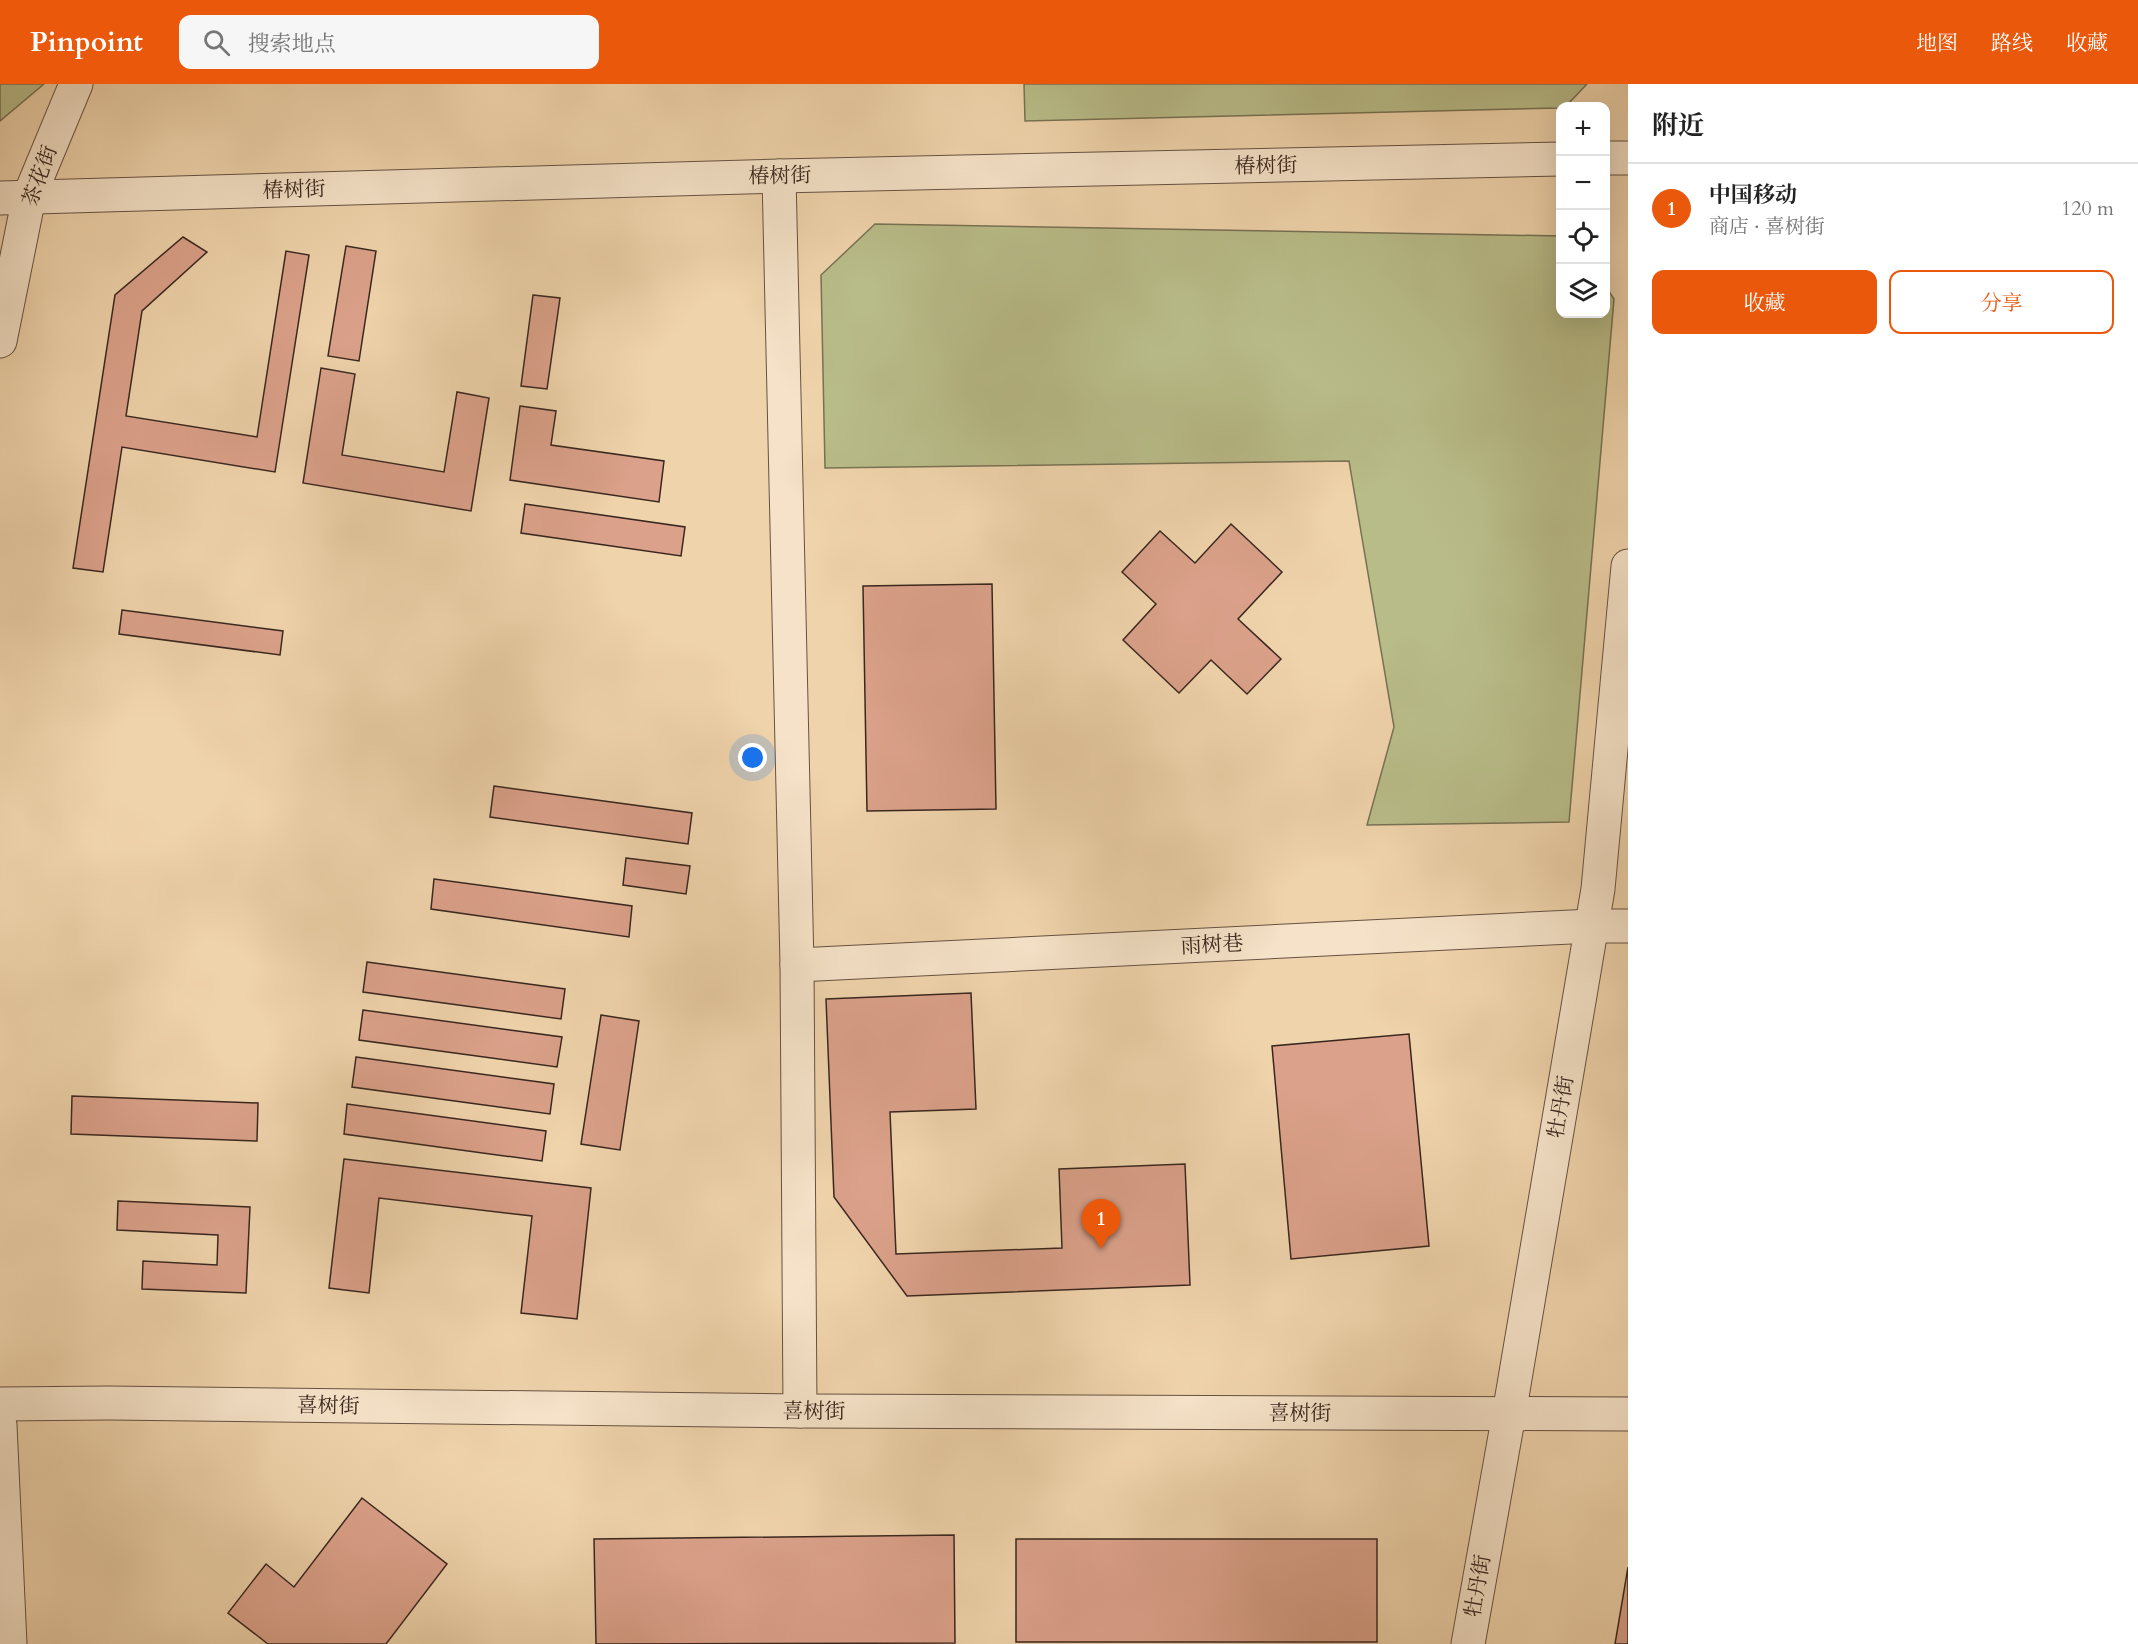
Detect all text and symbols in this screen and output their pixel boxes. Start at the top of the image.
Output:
search box [179,15,599,69]
text: Pinpoint [30,23,143,61]
icon: search [200,26,233,59]
text: 搜索地点 [248,29,336,59]
text: 地图 [1916,29,1958,58]
text: 路线 [1991,29,2033,58]
text: 收藏 [2066,29,2108,58]
map controls [1556,102,1610,318]
button: + [1556,102,1610,156]
text: 附近 [1652,108,1704,143]
street label: 茶花街 [16,141,64,211]
street label: 椿树街 [1234,151,1298,181]
button: − [1556,156,1610,210]
street label: 椿树街 [748,161,812,191]
street label: 椿树街 [262,174,326,206]
text: 中国移动 [1709,180,1797,210]
text: 1 [1666,195,1677,222]
text: 120 m [2061,195,2114,222]
button: locate [1556,210,1610,264]
text: 商店 · 喜树街 [1709,213,1825,240]
button: layers [1556,264,1610,318]
button: 收藏 [1652,270,1877,334]
button: 分享 [1889,270,2114,334]
your location [738,743,767,772]
street label: 雨树巷 [1180,929,1244,961]
street label: 牡丹街 [1541,1073,1581,1141]
pin: 1 [1082,1200,1120,1249]
street label: 喜树街 [296,1391,360,1421]
street label: 喜树街 [783,1397,846,1426]
street label: 喜树街 [1269,1399,1332,1428]
street label: 牡丹街 [1458,1552,1498,1620]

